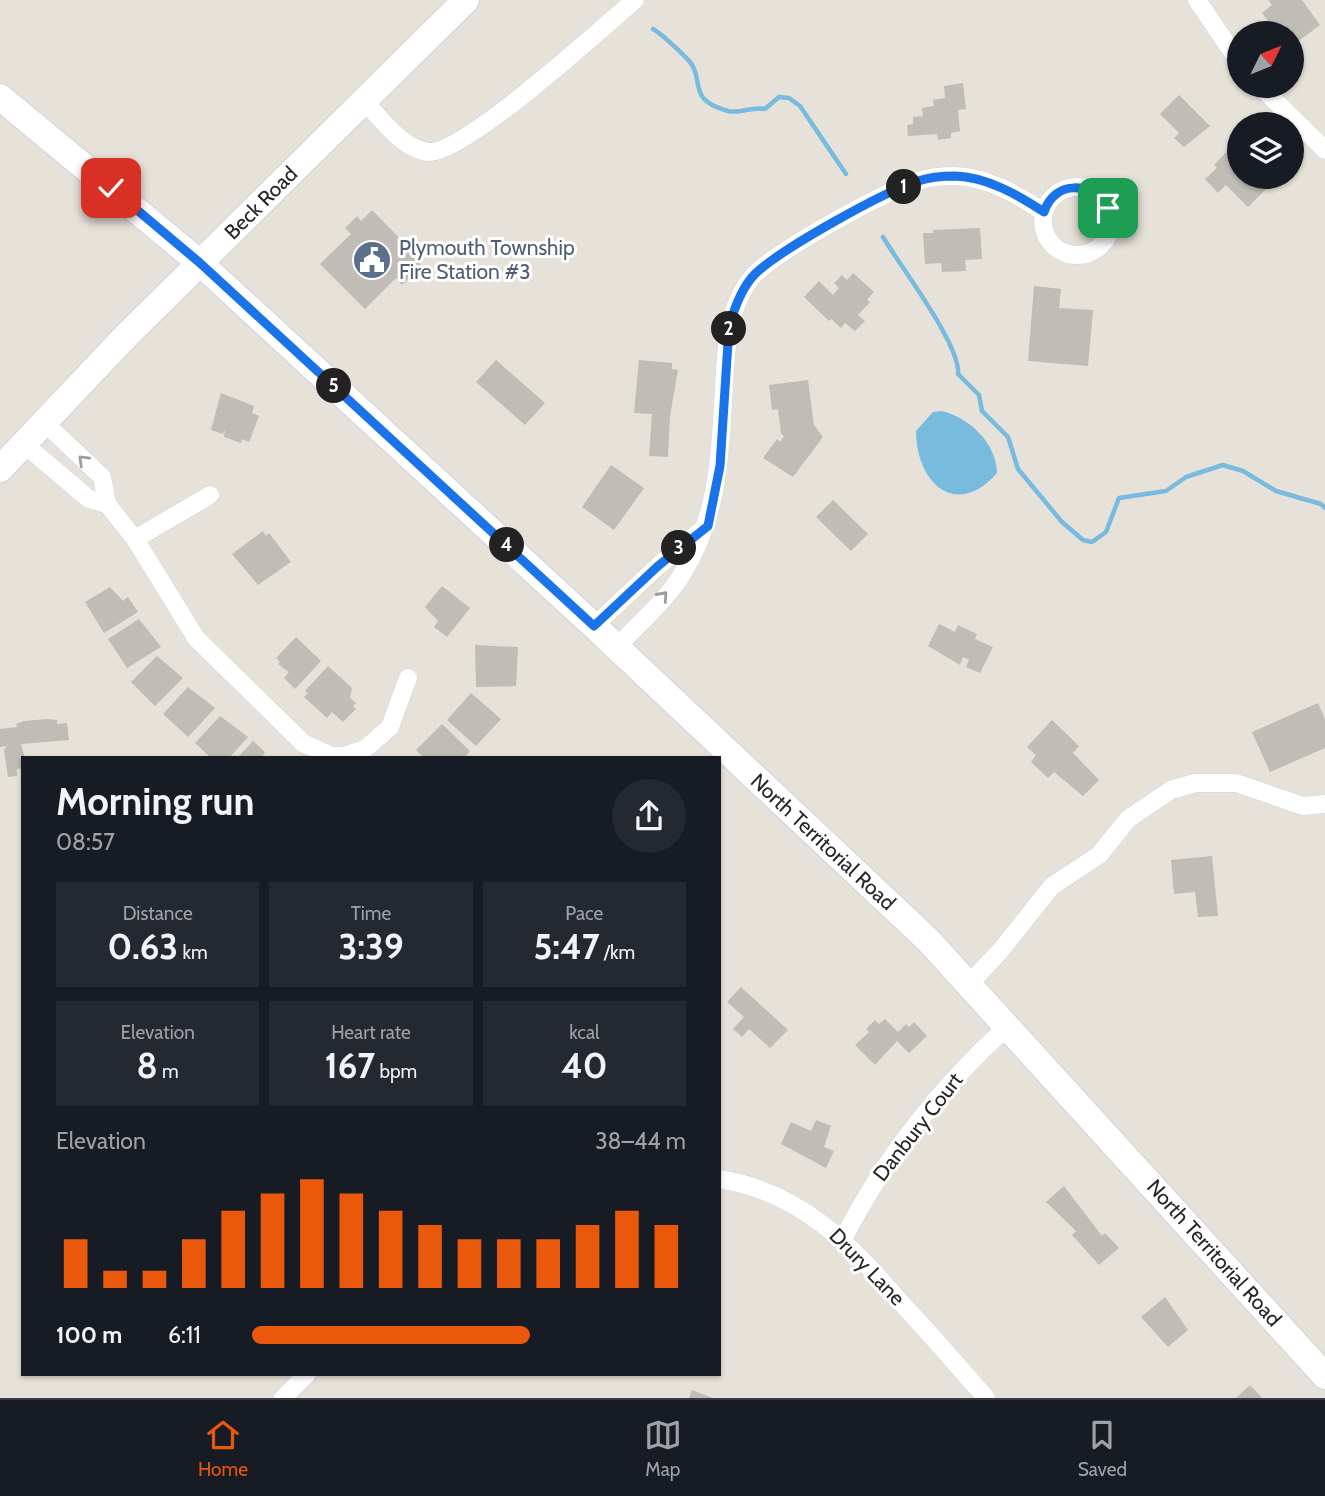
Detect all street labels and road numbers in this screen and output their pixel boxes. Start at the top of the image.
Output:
street label: Beck Road [219,161,302,244]
street label: North Territorial Road [746,768,901,915]
street label: Danbury Court [868,1068,968,1186]
street label: North Territorial Road [1142,1174,1287,1331]
street label: Drury Lane [824,1223,910,1311]

